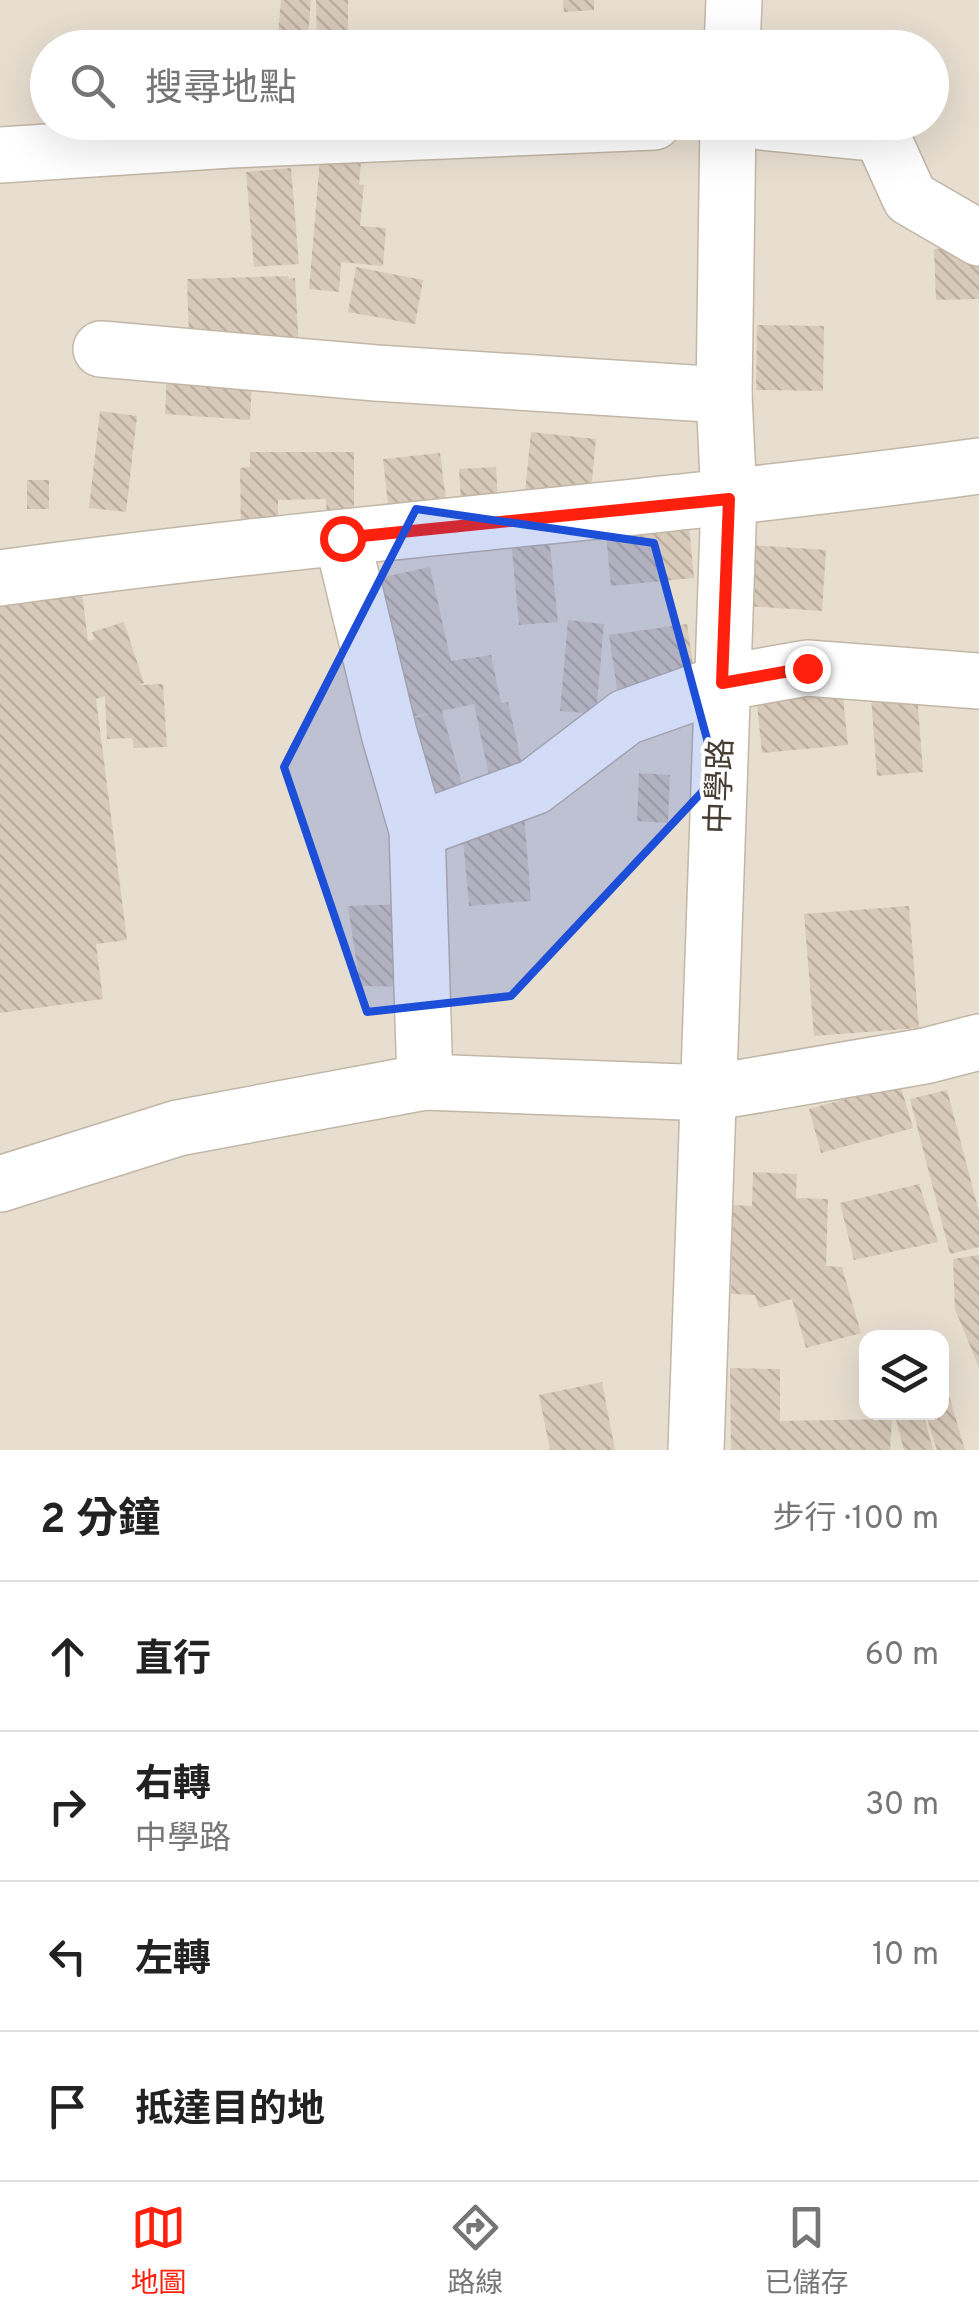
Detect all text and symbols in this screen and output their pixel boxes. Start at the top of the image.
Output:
search box [30,30,949,140]
icon: search [65,58,120,113]
text: 搜尋地點 [145,66,297,115]
route start [320,516,366,562]
route end [785,646,831,692]
street label: 中學路 [700,737,744,835]
map controls [859,1330,949,1420]
button: layers [859,1330,949,1420]
text: 2 分鐘 [40,1495,160,1548]
text: 步行 · 100 m [773,1500,939,1540]
icon: ahead [40,1629,95,1684]
text: 60 m [865,1636,939,1676]
text: 直行 [135,1637,211,1686]
text: 右轉 [135,1762,211,1811]
icon: right [40,1779,95,1834]
text: 30 m [865,1786,939,1826]
text: 中學路 [135,1820,231,1860]
icon: left [40,1929,95,1984]
text: 10 m [872,1936,939,1976]
text: 左轉 [135,1937,211,1986]
icon: arrive [40,2079,95,2134]
text: 抵達目的地 [135,2087,325,2136]
tab: 地圖 [130,2200,187,2303]
tab: 路線 [447,2200,504,2303]
tab: 已儲存 [764,2200,849,2303]

